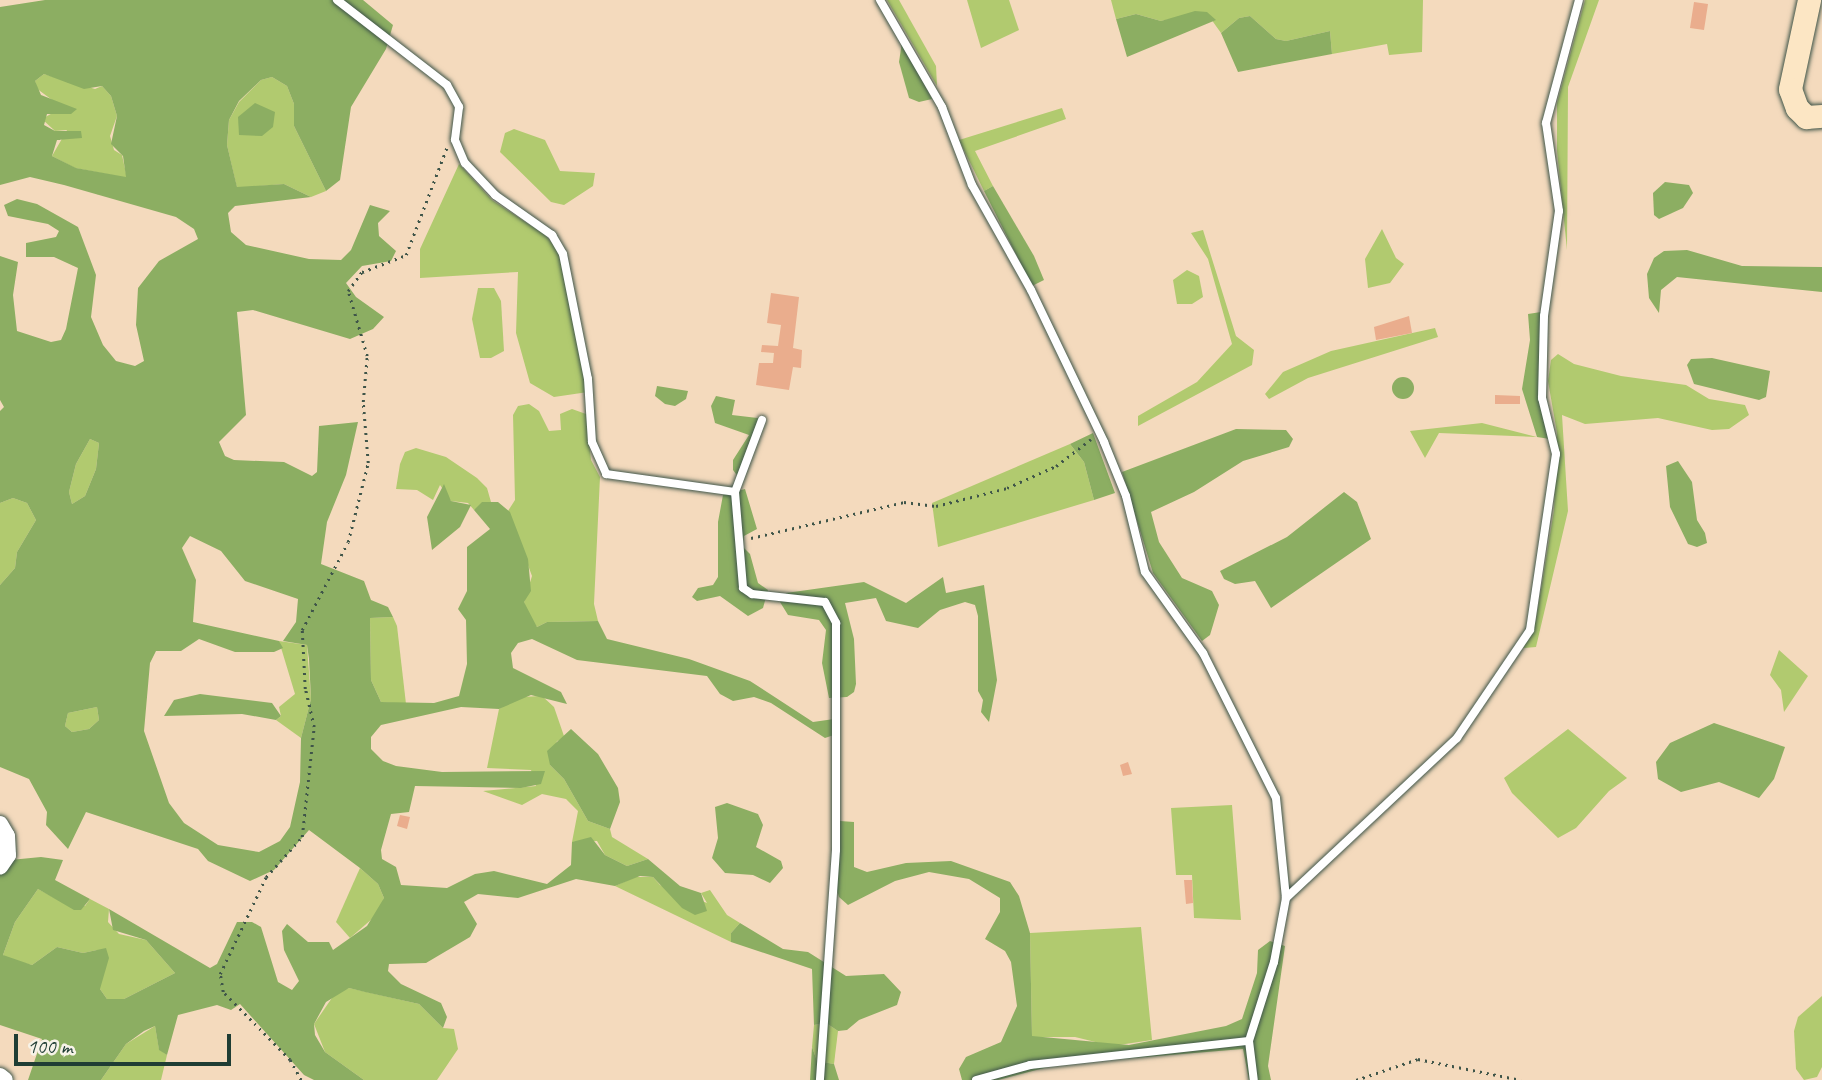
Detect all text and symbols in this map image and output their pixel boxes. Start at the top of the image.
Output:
scale bar [18,1020,234,1064]
text: 100 m [27,1033,72,1059]

